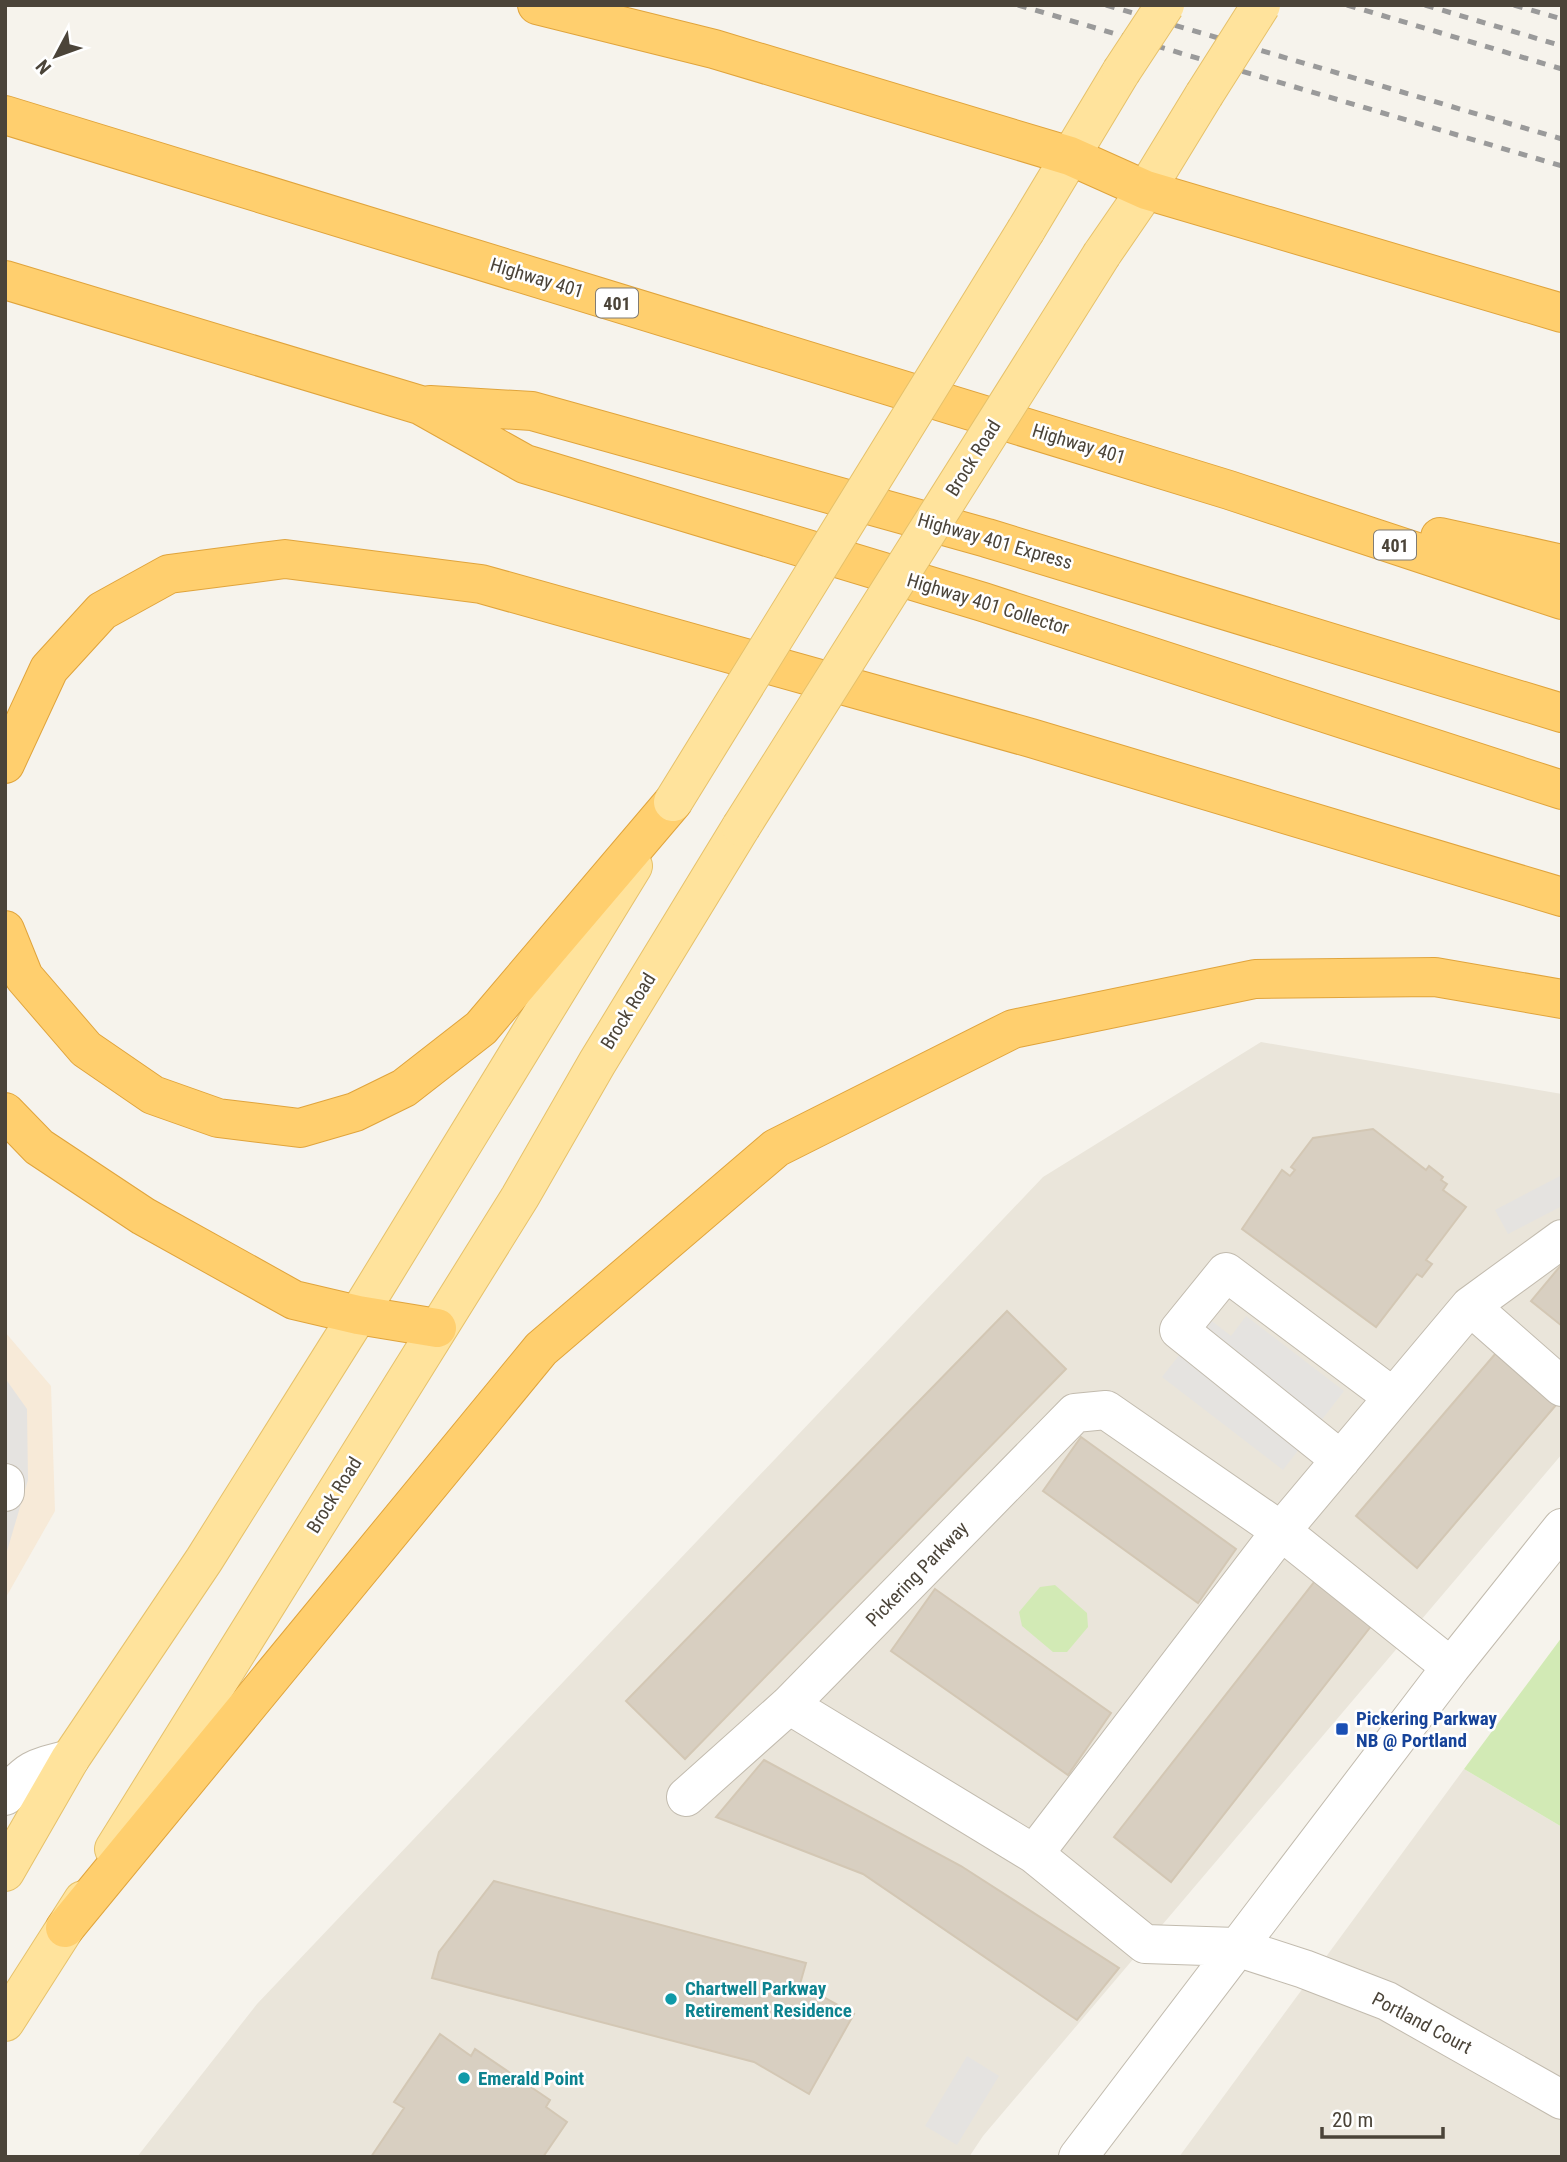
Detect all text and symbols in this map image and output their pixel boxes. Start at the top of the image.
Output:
north arrow [21,21,91,91]
text: N [31,55,56,79]
street label: Highway 401 [488,253,586,303]
road number: 401 [596,288,638,318]
street label: Brock Road [941,416,1005,500]
street label: Highway 401 [1030,419,1128,469]
street label: Highway 401 Express [915,508,1075,574]
road number: 401 [1374,530,1416,560]
street label: Highway 401 Collector [904,568,1072,640]
street label: Brock Road [596,969,660,1053]
street label: Brock Road [302,1453,366,1537]
street label: Pickering Parkway [861,1517,973,1631]
place label: Pickering Parkway NB @ Portland [1356,1707,1498,1752]
marker: Pickering Parkway NB @ Portland [1334,1721,1350,1737]
place label: Chartwell Parkway Retirement Residence [685,1977,852,2022]
street label: Portland Court [1368,1987,1476,2059]
marker: Chartwell Parkway Retirement Residence [663,1991,679,2007]
place label: Emerald Point [478,2067,584,2090]
marker: Emerald Point [456,2070,472,2086]
scale bar [1322,2096,1443,2140]
text: 20 m [1332,2108,1373,2132]

